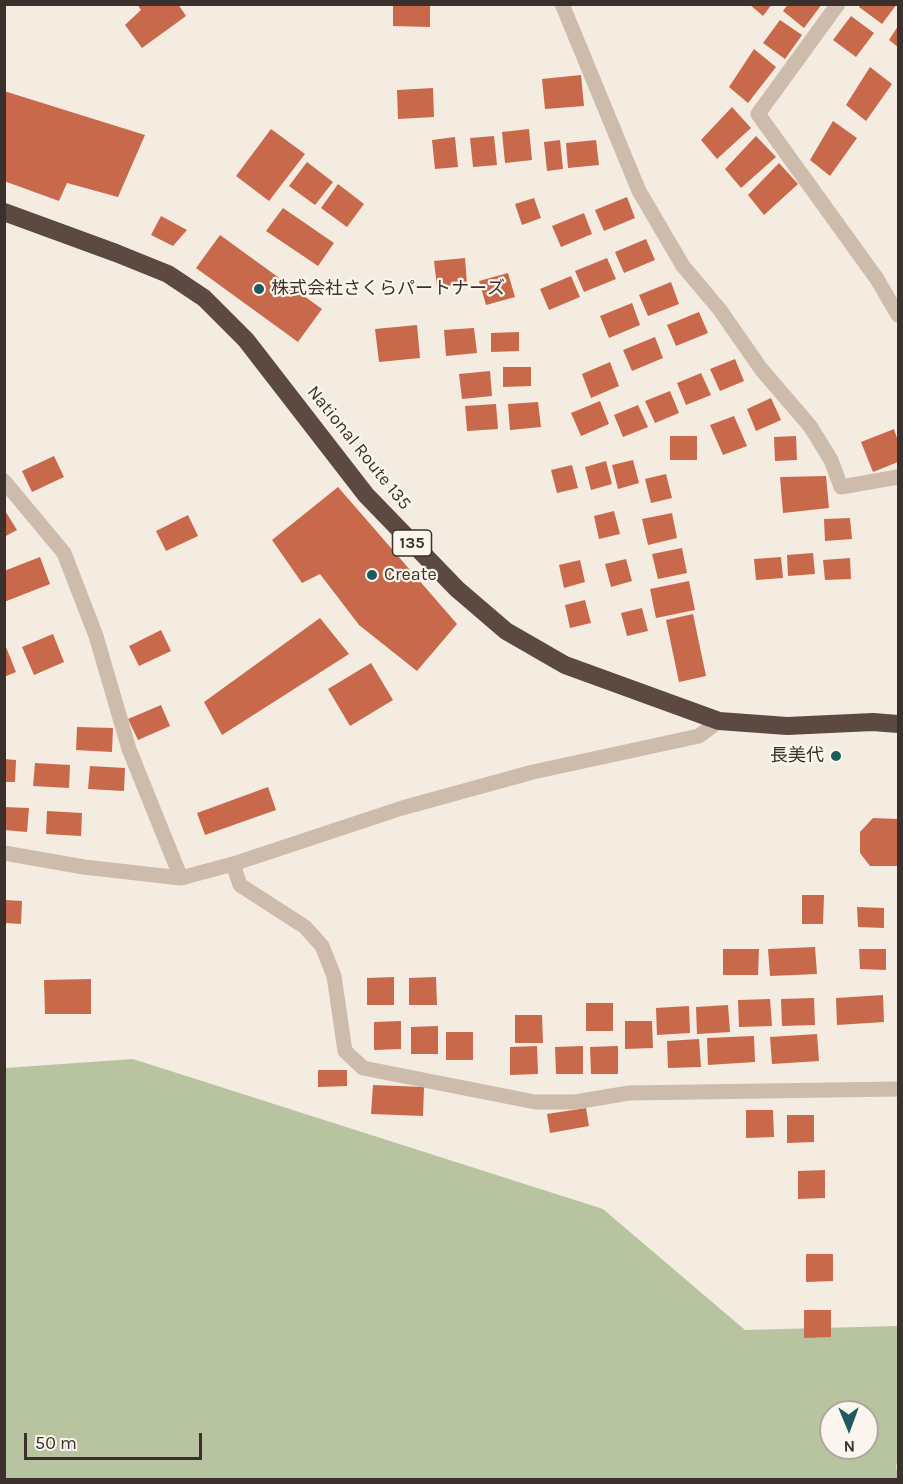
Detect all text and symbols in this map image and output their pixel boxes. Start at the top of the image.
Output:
place label: 株式会社さくらパートナーズ [271,278,505,300]
marker: 株式会社さくらパートナーズ [252,282,266,296]
street label: National Route 135 [302,382,416,514]
road number: 135 [392,530,432,556]
place label: Create [384,564,437,586]
marker: Create [365,568,379,582]
place label: 長美代 [770,745,824,767]
marker: 長美代 [829,749,843,763]
north arrow [819,1400,879,1460]
scale bar [27,1421,206,1459]
text: 50 m [35,1432,77,1454]
text: N [843,1437,855,1456]

